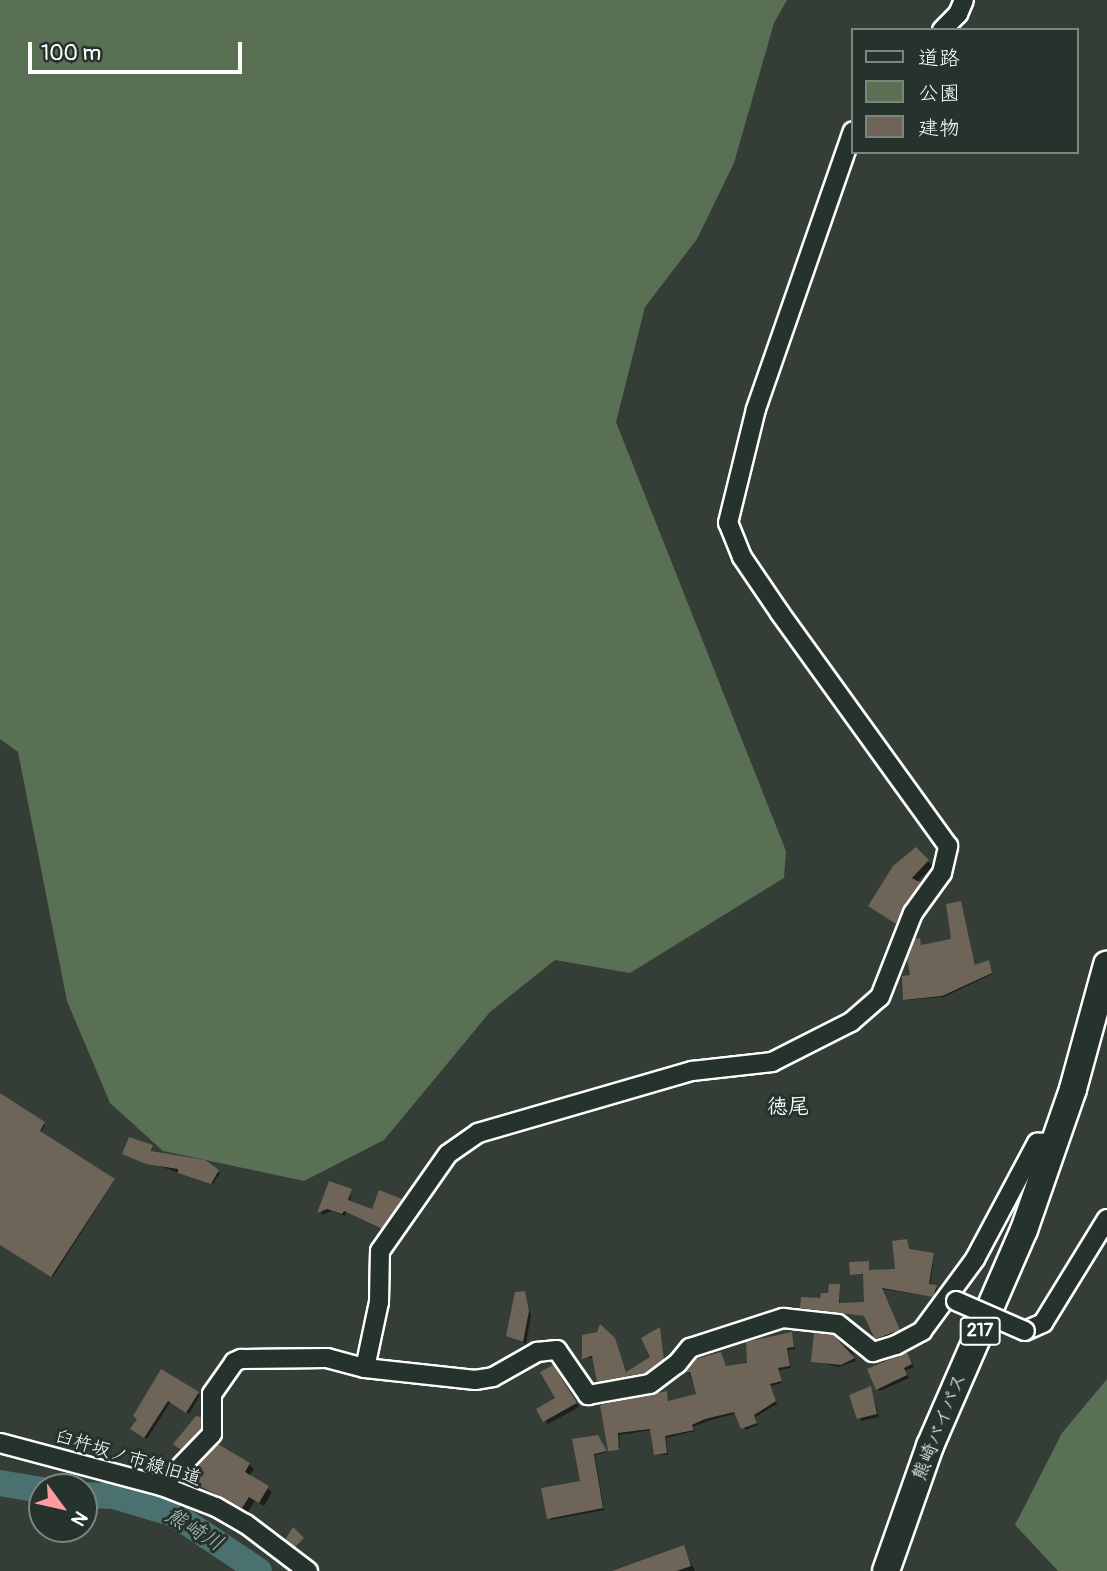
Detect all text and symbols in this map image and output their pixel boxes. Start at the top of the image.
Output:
scale bar [32,28,245,72]
legend [852,28,1079,154]
text: 100 m [41,40,101,67]
text: 道路 [918,45,960,72]
text: 公園 [918,80,960,107]
text: 建物 [918,115,960,142]
district label: 徳尾 [767,1094,809,1120]
road number: 217 [959,1316,1001,1346]
street label: 熊崎バイパス [908,1370,972,1484]
street label: 臼杵坂ノ市線旧道 [52,1425,204,1491]
north arrow [28,1473,98,1543]
water label: 熊崎川 [161,1503,227,1557]
text: N [65,1506,93,1530]

